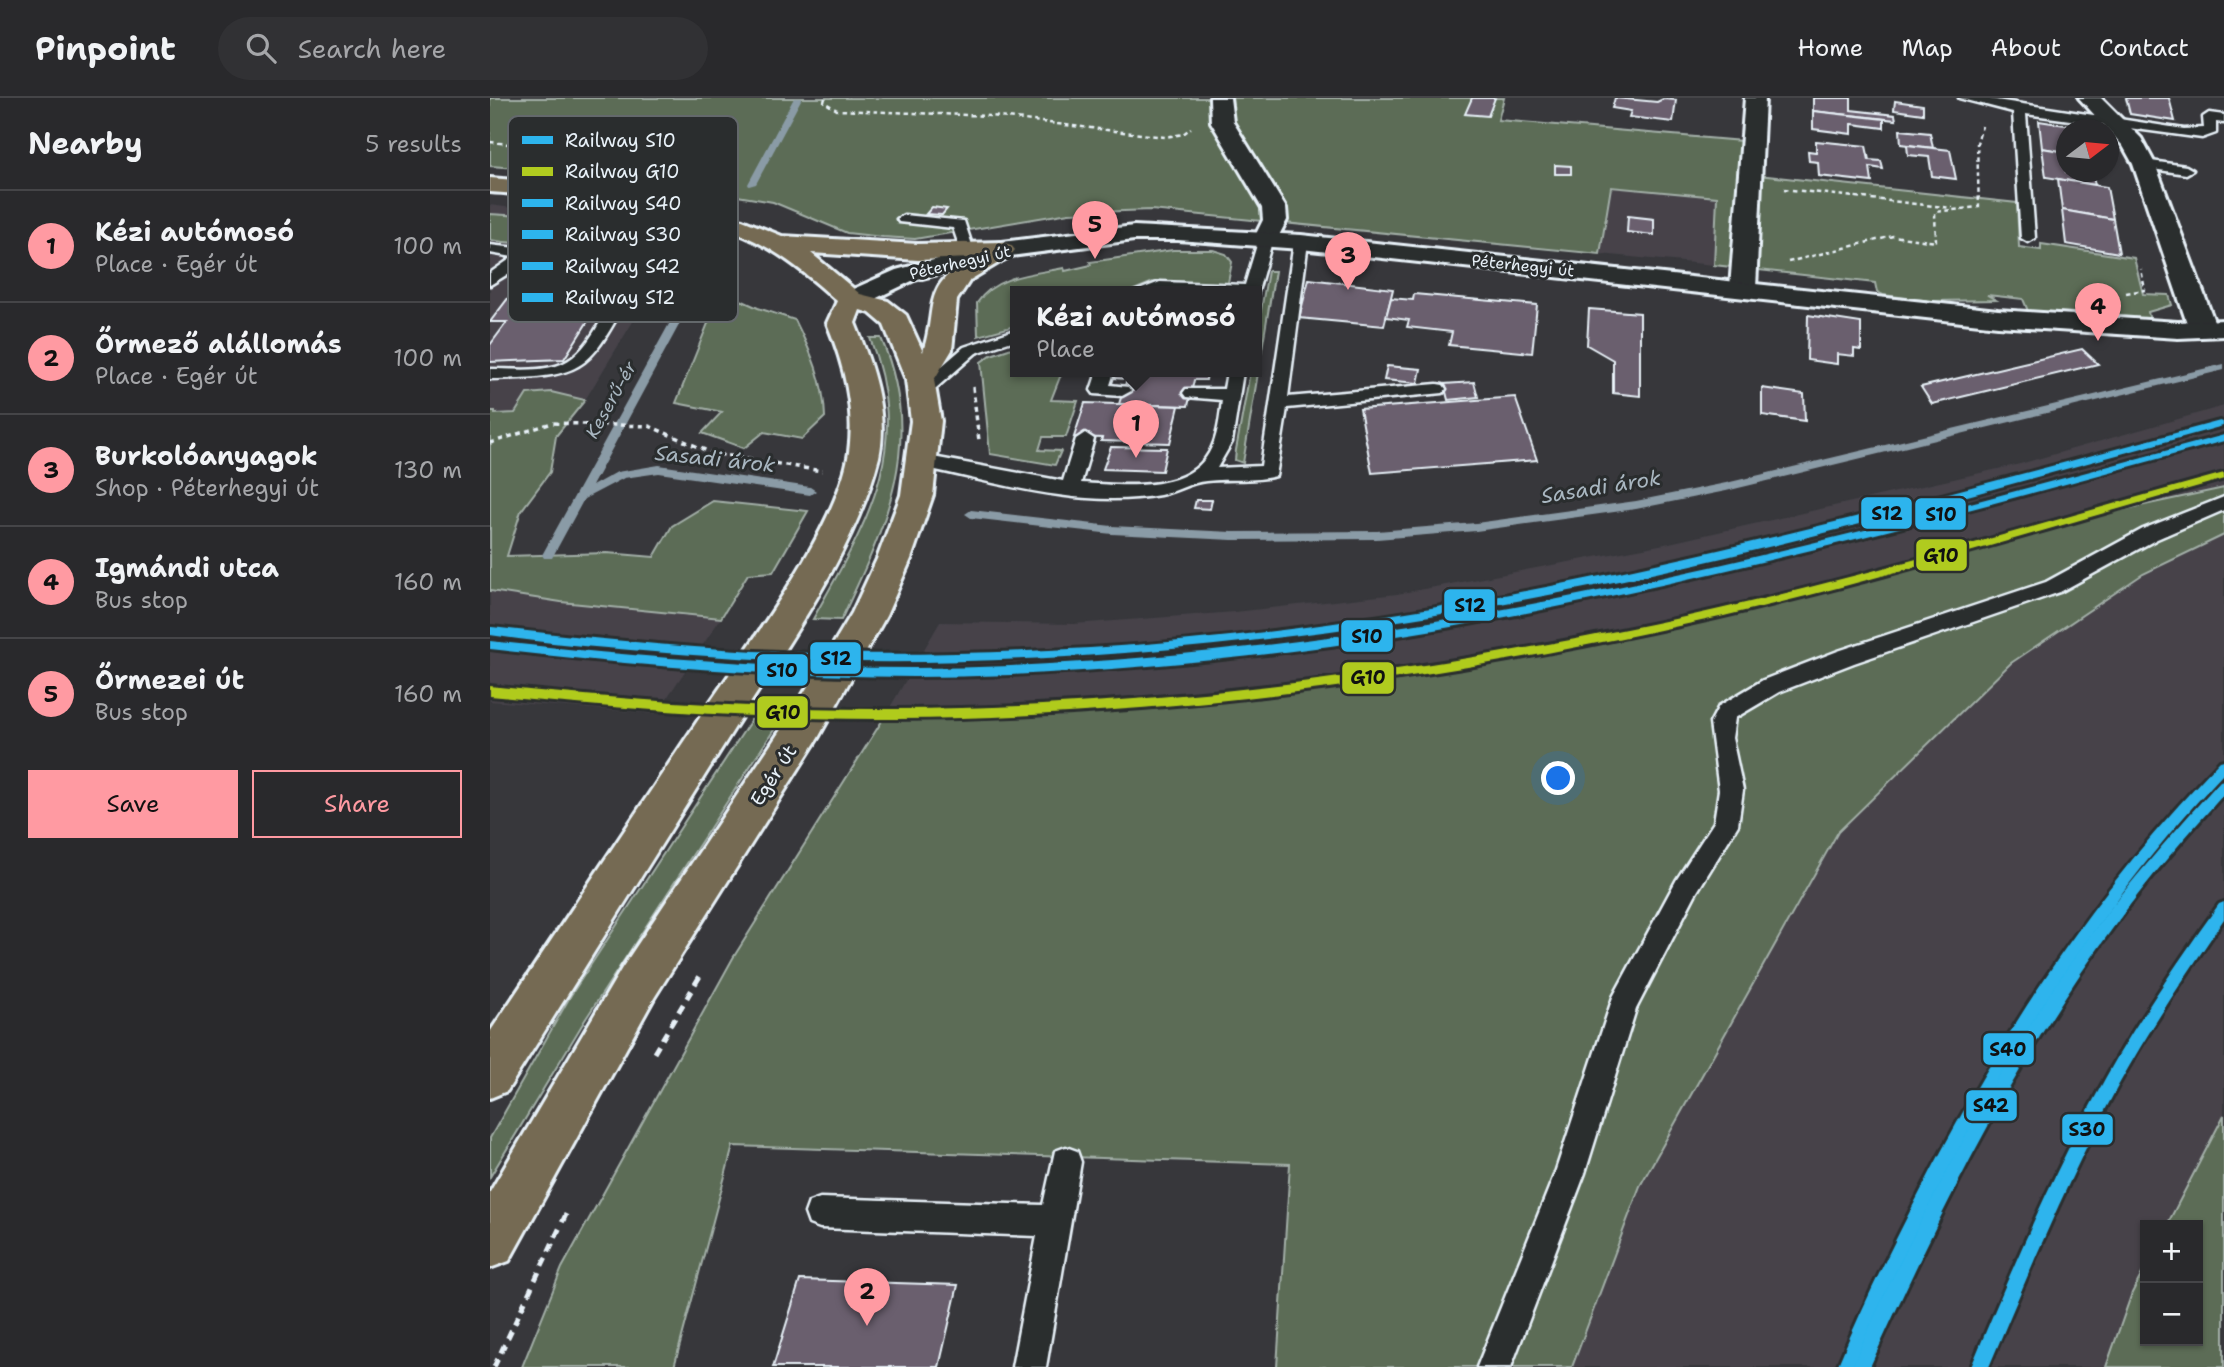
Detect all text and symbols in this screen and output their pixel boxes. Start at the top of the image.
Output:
search box [218,17,708,80]
text: Pinpoint [35,26,176,71]
icon: search [242,29,280,67]
text: Search here [298,31,446,66]
text: Home [1797,32,1863,64]
text: Map [1901,32,1953,64]
text: About [1991,32,2061,64]
text: Contact [2099,32,2189,64]
legend [508,116,738,322]
north arrow [2056,119,2119,182]
text: Nearby [28,123,143,164]
text: Railway S10 [565,128,676,153]
text: 5 results [365,129,462,159]
text: Railway G10 [565,159,680,184]
text: Railway S40 [565,191,682,216]
pin: 5 [1072,201,1118,259]
text: Kézi autómosó [95,214,294,249]
text: Railway S30 [565,222,681,247]
text: 1 [46,231,56,261]
text: 100 m [393,231,462,261]
pin: 3 [1325,232,1371,290]
street label: Péterhegyi út [907,241,1013,284]
text: Place · Egér út [95,249,258,279]
street label: Péterhegyi út [1471,250,1575,281]
text: Railway S42 [565,254,680,279]
pin: 4 [2075,283,2121,341]
text: Railway S12 [565,285,675,310]
popup [1010,286,1262,377]
text: Kézi autómosó [1036,299,1236,334]
text: Őrmező alállomás [95,326,342,361]
text: Place [1036,334,1095,364]
text: 2 [43,343,59,373]
text: 100 m [393,343,462,373]
water label: Keserű-ér [580,357,642,443]
text: Place · Egér út [95,361,258,391]
pin: 1 [1113,400,1159,458]
text: Burkolóanyagok [95,438,318,473]
water label: Sasadi árok [653,439,777,479]
text: 3 [43,455,59,485]
text: 130 m [394,455,462,485]
water label: Sasadi árok [1539,464,1663,510]
text: Shop · Péterhegyi út [95,473,319,503]
line badge: S12 [1860,496,1913,530]
line badge: S10 [1914,497,1967,531]
text: S12 [1871,501,1903,526]
text: S10 [1925,502,1957,527]
line badge: G10 [1915,538,1968,572]
text: G10 [1923,543,1959,568]
text: Igmándi utca [95,550,279,585]
text: 4 [43,567,59,597]
text: 160 m [394,567,462,597]
text: Bus stop [95,585,188,615]
line badge: S12 [1443,588,1496,622]
text: S12 [1454,593,1486,618]
line badge: S10 [1340,619,1394,653]
text: S10 [1351,624,1383,649]
line badge: S12 [809,641,862,675]
text: S12 [820,646,852,671]
line badge: S10 [756,653,809,687]
text: S10 [766,658,798,683]
line badge: G10 [1341,661,1395,695]
text: Őrmezei út [95,662,244,697]
text: G10 [1350,665,1386,690]
text: 5 [44,679,58,709]
text: 160 m [394,679,462,709]
line badge: G10 [756,695,809,729]
text: Bus stop [95,697,188,727]
text: G10 [765,700,801,725]
street label: Egér út [744,740,802,811]
your location [1541,761,1575,795]
button: Save [28,770,238,838]
button: Share [252,770,462,838]
line badge: S40 [1982,1032,2035,1066]
text: S40 [1989,1037,2027,1062]
line badge: S42 [1965,1089,2018,1122]
text: S42 [1973,1093,2009,1118]
line badge: S30 [2061,1113,2114,1146]
text: S30 [2068,1117,2106,1142]
map controls [2140,1220,2203,1346]
button: + [2140,1220,2203,1283]
pin: 2 [844,1268,890,1326]
button: − [2140,1283,2203,1346]

